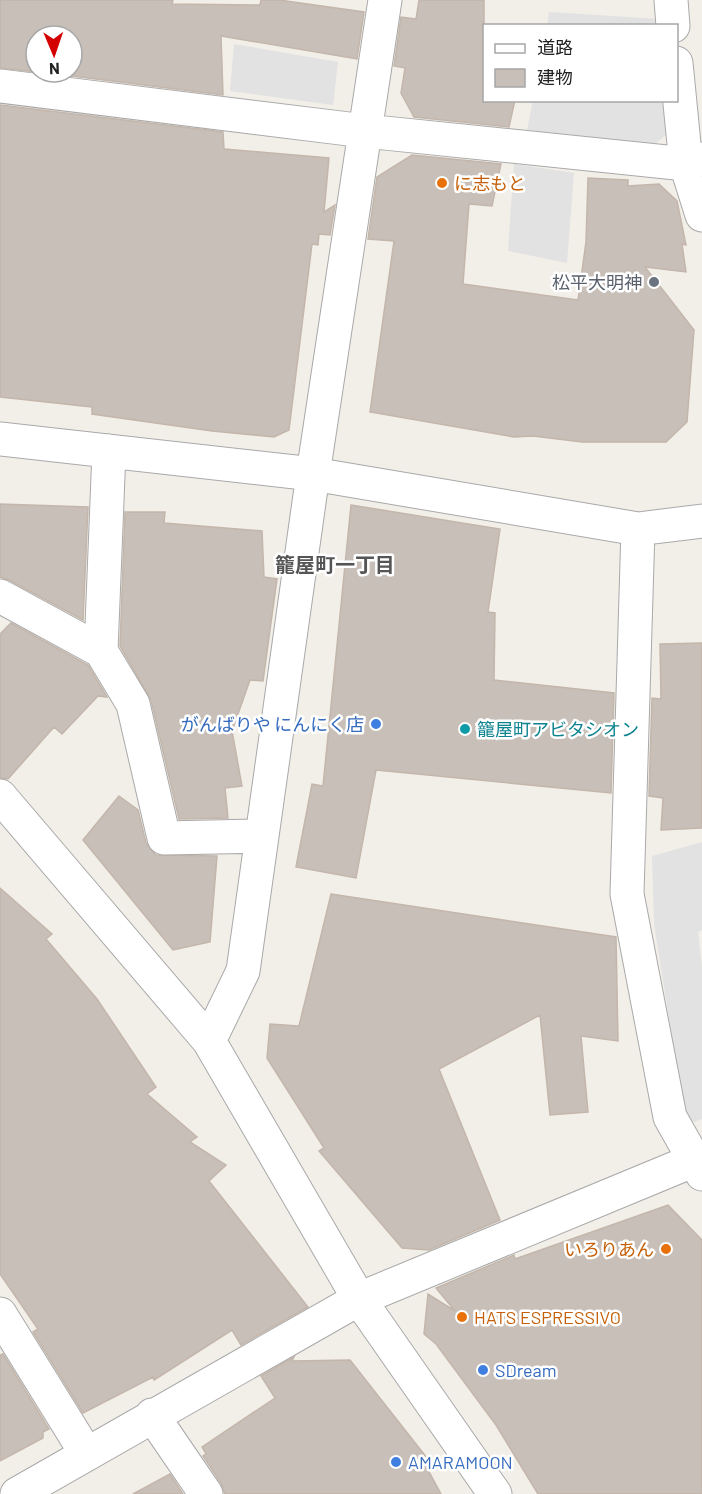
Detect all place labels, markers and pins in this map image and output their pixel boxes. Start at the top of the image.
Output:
place label: に志もと [454,172,526,194]
marker: に志もと [435,176,449,190]
place label: 松平大明神 [552,271,642,293]
marker: 松平大明神 [647,275,661,289]
place label: がんばりや にんにく店 [181,713,364,735]
marker: がんばりや にんにく店 [369,717,383,731]
place label: 籠屋町アビタシオン [477,718,639,740]
marker: 籠屋町アビタシオン [458,722,472,736]
place label: いろりあん [564,1238,654,1260]
marker: いろりあん [659,1242,673,1256]
place label: HATS ESPRESSIVO [474,1306,621,1328]
marker: HATS ESPRESSIVO [455,1310,469,1324]
place label: SDream [495,1359,557,1381]
marker: SDream [476,1363,490,1377]
place label: AMARAMOON [408,1451,513,1473]
marker: AMARAMOON [389,1455,403,1469]

